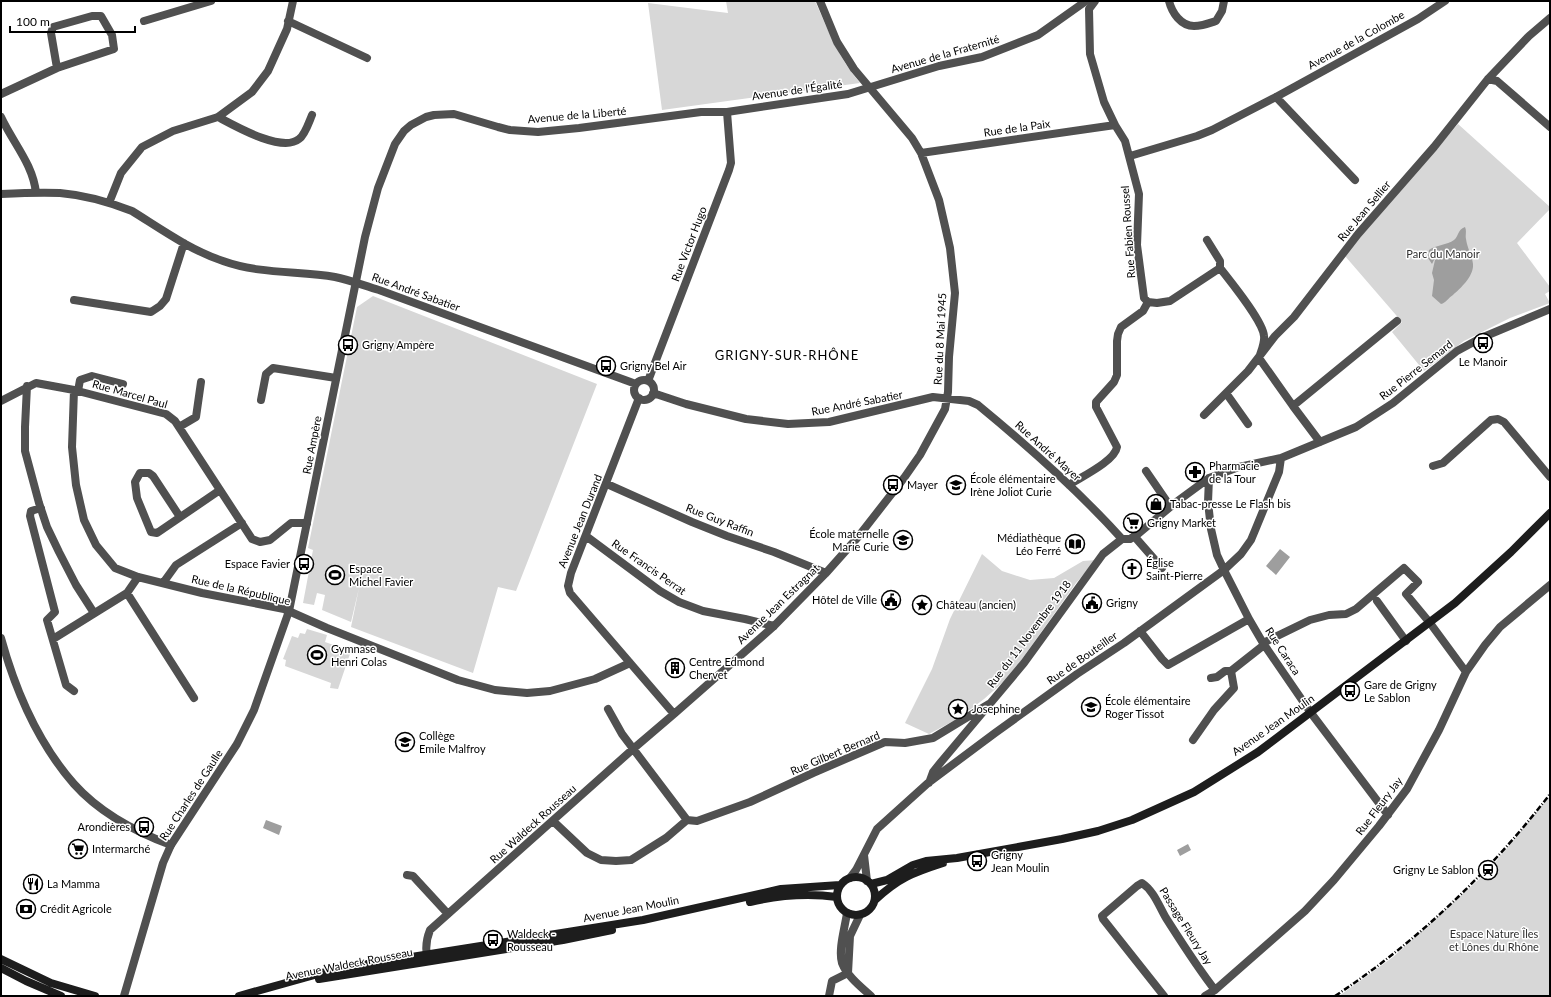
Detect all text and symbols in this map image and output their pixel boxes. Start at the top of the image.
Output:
scale bar [10,8,135,34]
street label: Avenue de la Colombe [1305,8,1406,71]
text: 100 m [16,14,50,29]
street label: Avenue de la Fraternité [889,32,1001,75]
street label: Avenue de l'Égalité [751,77,843,102]
street label: Avenue de la Liberté [527,104,627,125]
street label: Rue de la Paix [983,116,1052,139]
street label: Rue Jean Sellier [1334,178,1393,244]
street label: Rue Fabien Roussel [1118,185,1137,279]
street label: Rue Victor Hugo [668,204,709,283]
park label: Parc du Manoir [1406,247,1480,260]
street label: Rue André Sabatier [370,270,462,313]
street label: Rue du 8 Mai 1945 [931,293,948,385]
bus stop icon: Le Manoir [1472,332,1494,354]
bus stop icon: Grigny Ampère [337,334,359,356]
street label: Rue Pierre Semard [1377,337,1455,402]
place label: Grigny Ampère [362,338,434,351]
district label: GRIGNY-SUR-RHÔNE [715,347,859,363]
bus stop icon: Grigny Bel Air [595,355,617,377]
place label: Le Manoir [1459,355,1507,368]
place label: Grigny Bel Air [620,359,686,372]
street label: Rue Marcel Paul [91,377,169,410]
street label: Rue André Sabatier [810,387,904,418]
street label: Rue Ampère [299,414,324,475]
street label: Rue André Mayer [1013,418,1084,484]
place label: Pharmacie de la Tour [1209,459,1260,485]
pharmacy icon: Pharmacie de la Tour [1184,461,1206,483]
street label: Avenue Jean Durand [555,472,604,569]
place label: École élémentaire Irène Joliot Curie [970,472,1056,498]
bus stop icon: Mayer [882,474,904,496]
school or university icon: École élémentaire Irène Joliot Curie [945,474,967,496]
place label: Mayer [907,478,938,491]
shop icon: Tabac-presse Le Flash bis [1145,493,1167,515]
place label: Tabac-presse Le Flash bis [1170,497,1291,510]
street label: Rue Guy Raffin [684,501,756,538]
supermarket icon: Grigny Market [1122,512,1144,534]
place label: Grigny Market [1147,516,1216,529]
place label: École maternelle Marie Curie [809,527,889,553]
school or university icon: École maternelle Marie Curie [892,529,914,551]
place label: Médiathèque Léo Ferré [997,531,1061,557]
library icon: Médiathèque Léo Ferré [1064,533,1086,555]
street label: Rue Francis Perrat [610,536,689,597]
bus stop icon: Espace Favier [293,553,315,575]
place label: Église Saint-Pierre [1146,556,1203,582]
place label: Espace Favier [225,557,290,570]
church icon: Église Saint-Pierre [1121,558,1143,580]
street label: Avenue Jean Estragnat [734,561,821,646]
place label: Espace Michel Favier [349,562,413,588]
sports icon: Espace Michel Favier [324,564,346,586]
street label: Rue de la République [190,572,292,607]
street label: Rue du 11 Novembre 1918 [984,578,1073,690]
public building icon: Hôtel de Ville [880,589,902,611]
public building icon: Grigny [1081,592,1103,614]
place label: Hôtel de Ville [812,593,877,606]
place icon: Château (ancien) [911,594,933,616]
place label: Grigny [1106,596,1138,609]
place label: Château (ancien) [936,598,1016,611]
street label: Rue Caraca [1263,624,1304,677]
street label: Rue de Bouteiller [1044,628,1119,687]
place label: Gymnase Henri Colas [331,642,387,668]
sports icon: Gymnase Henri Colas [306,644,328,666]
place label: Centre Edmond Chervet [689,655,764,681]
building icon: Centre Edmond Chervet [664,657,686,679]
place label: Gare de Grigny Le Sablon [1364,678,1437,704]
bus stop icon: Gare de Grigny Le Sablon [1339,680,1361,702]
street label: Avenue Jean Moulin [1229,691,1316,758]
place label: École élémentaire Roger Tissot [1105,694,1191,720]
school or university icon: École élémentaire Roger Tissot [1080,696,1102,718]
place icon: Josephine [947,698,969,720]
place label: Josephine [972,702,1020,715]
street label: Rue Gilbert Bernard [788,728,881,777]
place label: Collège Emile Malfroy [419,729,486,755]
school or university icon: Collège Emile Malfroy [394,731,416,753]
street label: Rue Charles de Gaulle [156,747,225,843]
street label: Rue Fleury Jay [1353,774,1405,837]
street label: Rue Waldeck Rousseau [487,781,578,866]
bus stop icon: Arondières [133,816,155,838]
place label: Arondières [77,820,130,833]
supermarket icon: Intermarché [67,838,89,860]
place label: Intermarché [92,842,150,855]
place label: Grigny Jean Moulin [991,848,1049,874]
bus stop icon: Grigny Jean Moulin [966,850,988,872]
station icon: Grigny Le Sablon [1477,859,1499,881]
place label: Grigny Le Sablon [1393,863,1474,876]
restaurant icon: La Mamma [22,873,44,895]
place label: La Mamma [47,877,100,890]
street label: Passage Fleury Jay [1157,884,1216,967]
street label: Avenue Jean Moulin [582,893,680,924]
bank icon: Crédit Agricole [15,898,37,920]
place label: Crédit Agricole [40,902,112,915]
place label: Waldeck - Rousseau [507,927,556,953]
park label: Espace Nature Îles et Lônes du Rhône [1449,927,1539,953]
bus stop icon: Waldeck - Rousseau [482,929,504,951]
street label: Avenue Waldeck Rousseau [284,945,414,982]

